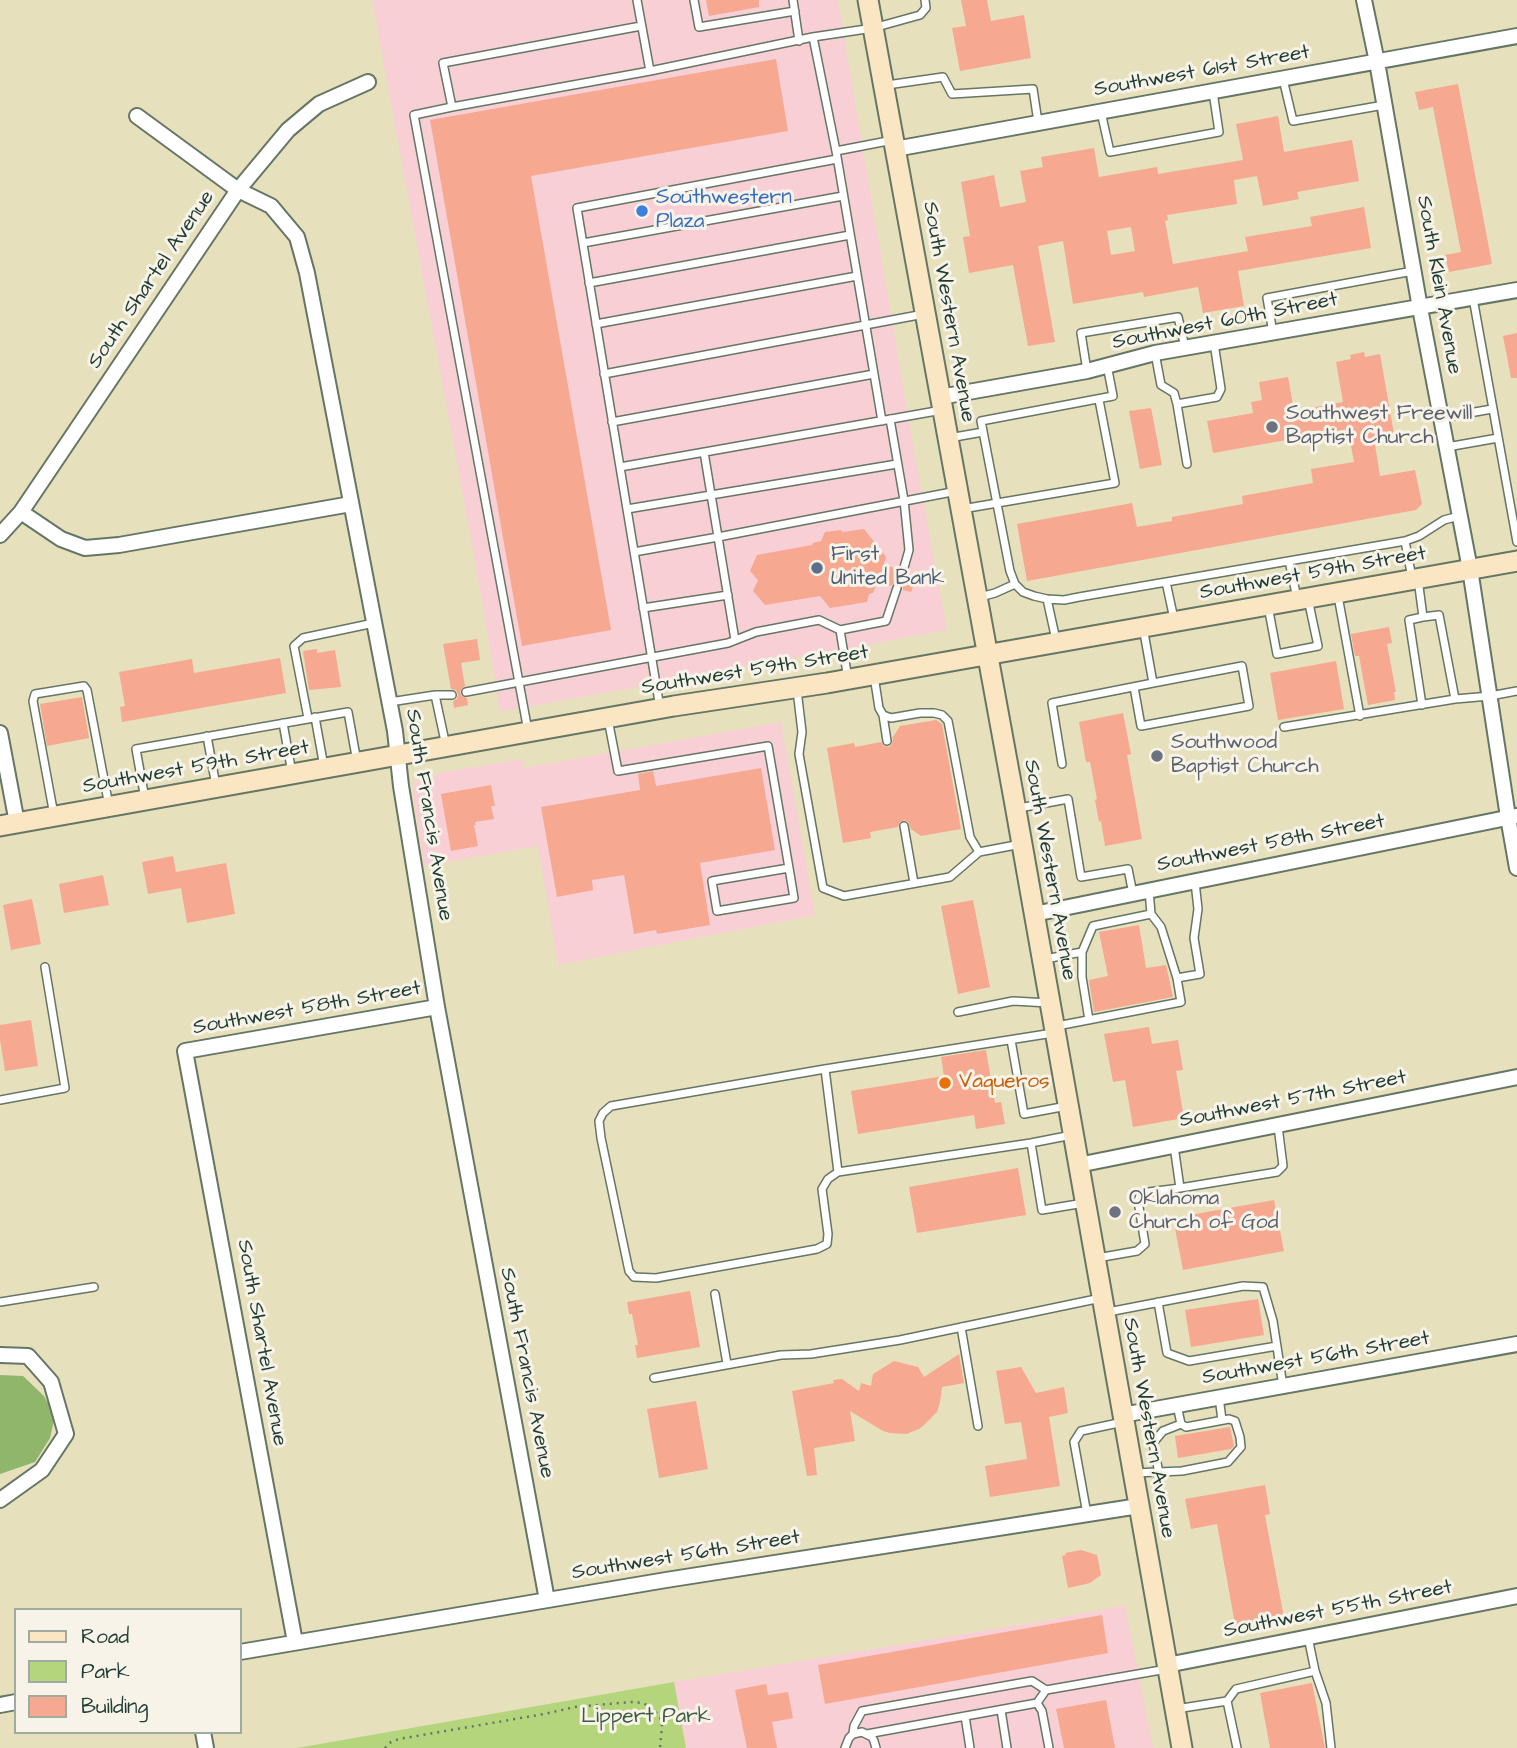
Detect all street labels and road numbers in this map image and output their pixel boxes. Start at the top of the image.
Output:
street label: Southwest 61st Street [1092,41,1312,103]
street label: South Shartel Avenue [83,186,221,374]
street label: South Klein Avenue [1410,194,1466,376]
street label: South Western Avenue [916,200,980,424]
street label: Southwest 60th Street [1110,288,1340,356]
street label: Southwest 59th Street [1198,542,1428,606]
street label: Southwest 59th Street [640,641,870,701]
street label: South Francis Avenue [399,707,457,923]
street label: Southwest 59th Street [81,736,311,800]
street label: South Western Avenue [1017,758,1081,982]
street label: Southwest 58th Street [1155,810,1387,878]
street label: Southwest 58th Street [191,977,423,1041]
street label: Southwest 57th Street [1177,1066,1409,1134]
street label: South Shartel Avenue [230,1238,292,1448]
street label: South Francis Avenue [493,1265,559,1481]
street label: South Western Avenue [1116,1316,1180,1540]
street label: Southwest 56th Street [1200,1327,1432,1391]
street label: Southwest 56th Street [570,1526,802,1586]
street label: Southwest 55th Street [1222,1575,1454,1645]

